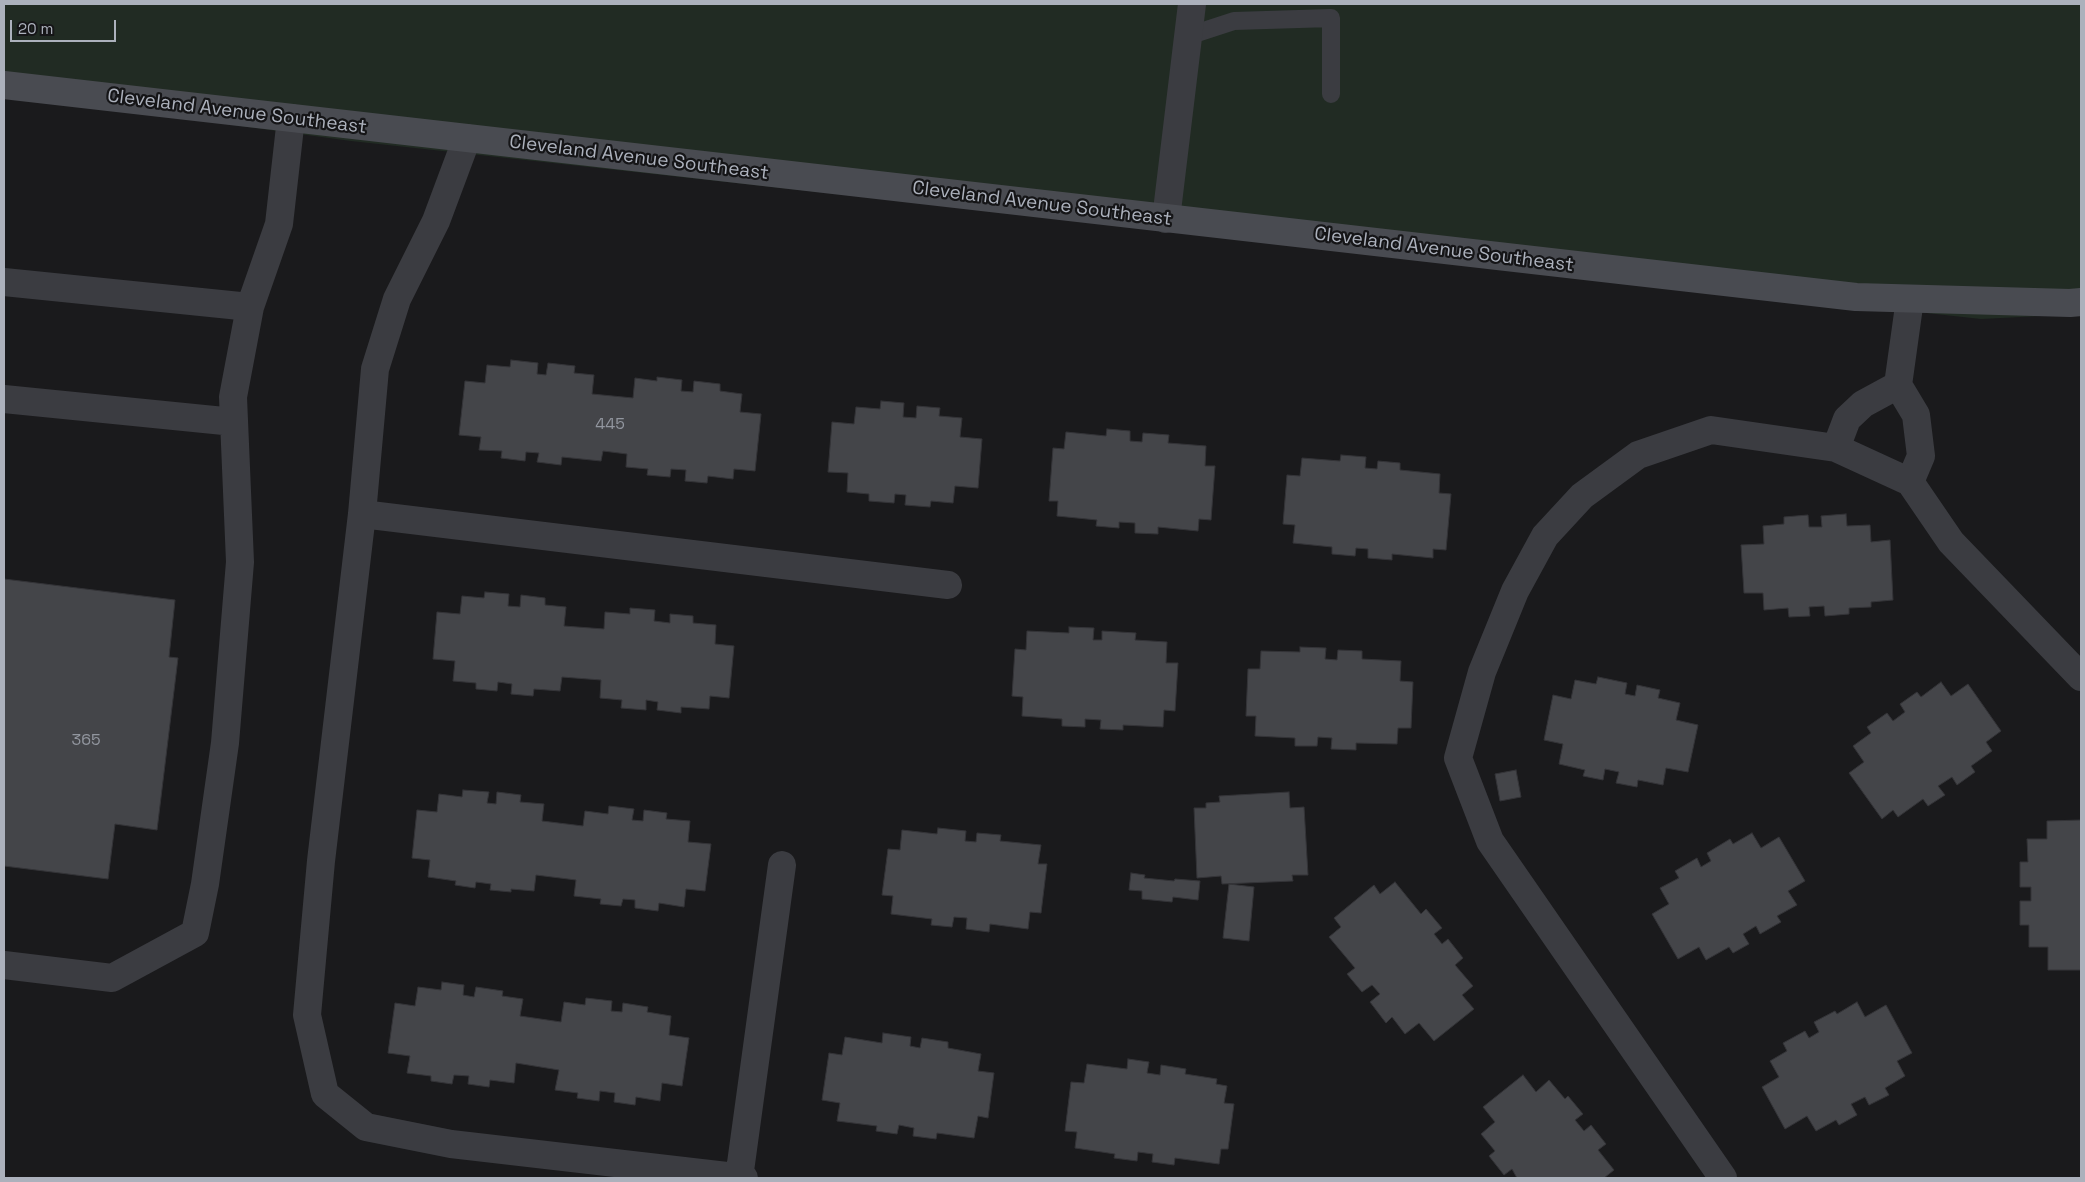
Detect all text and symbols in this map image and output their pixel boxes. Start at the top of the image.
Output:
scale bar [12,10,119,42]
text: 20 m [18,19,53,38]
street label: Cleveland Avenue Southeast [106,85,368,139]
street label: Cleveland Avenue Southeast [508,131,770,185]
street label: Cleveland Avenue Southeast [911,177,1173,231]
street label: Cleveland Avenue Southeast [1313,223,1575,277]
house number: 445 [595,415,625,435]
house number: 365 [71,731,101,751]

